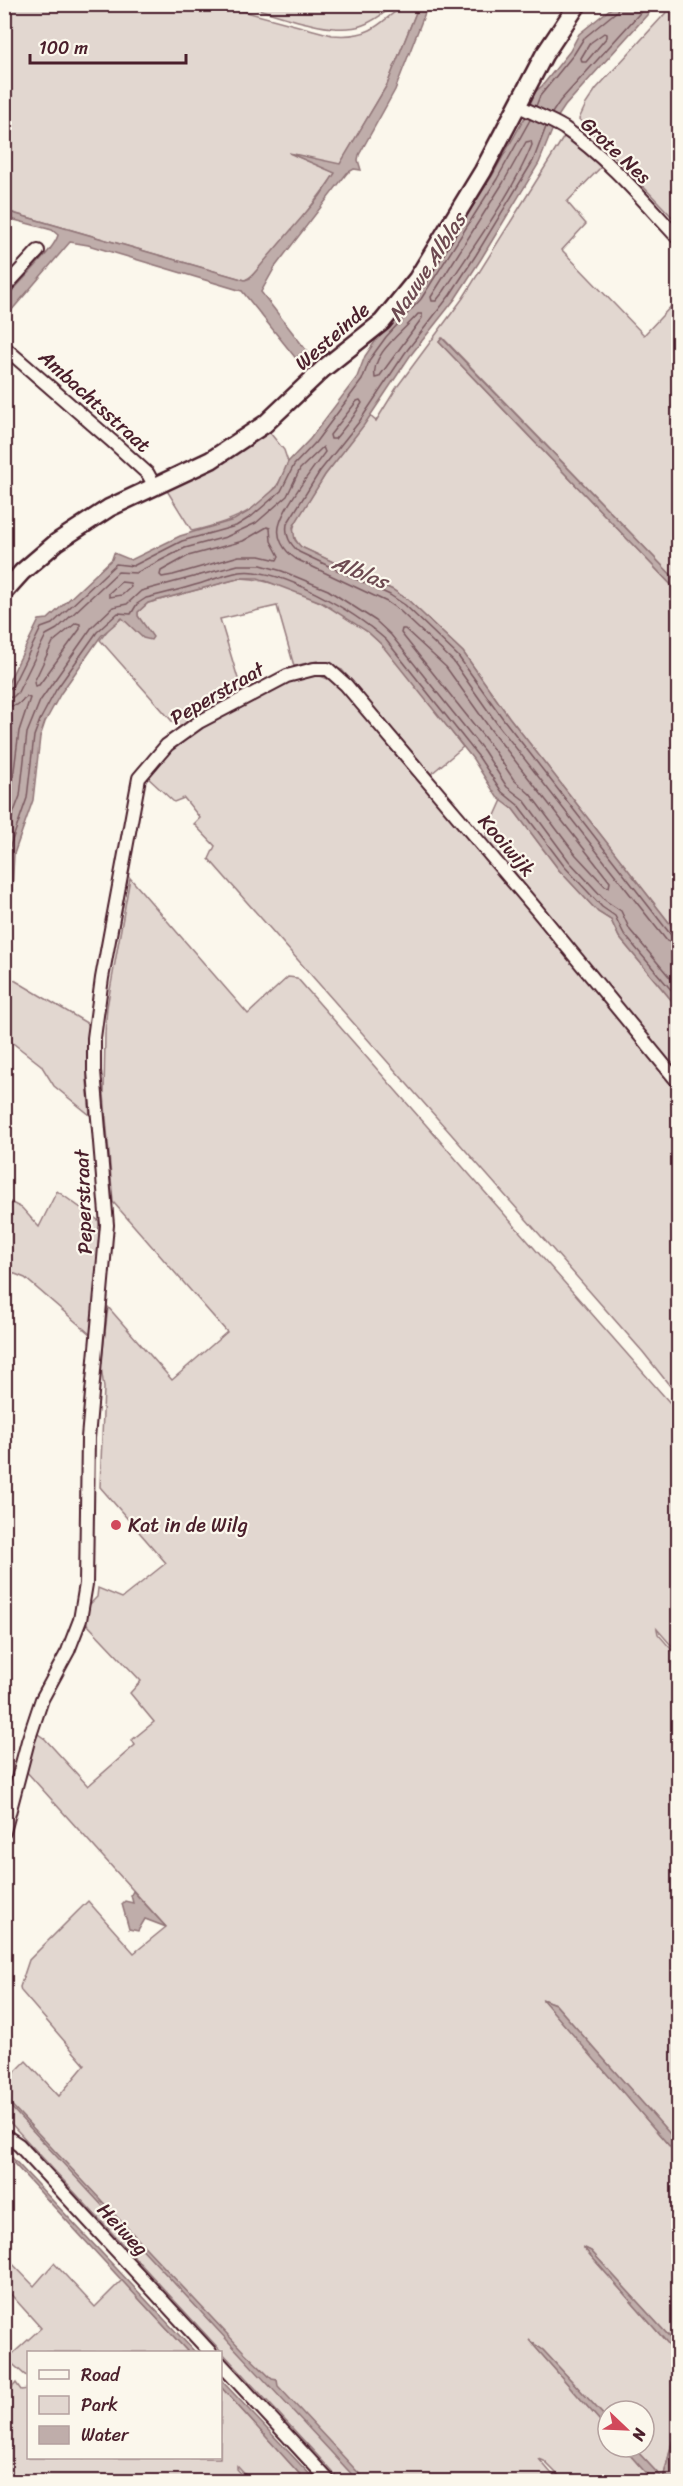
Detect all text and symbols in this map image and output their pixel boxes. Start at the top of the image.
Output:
scale bar [30,27,186,65]
text: 100 m [39,32,88,64]
street label: Grote Nes [572,108,660,193]
water label: Nauwe Alblas [377,203,478,329]
street label: Westeinde [286,293,378,379]
street label: Ambachtsstraat [30,340,159,462]
water label: Alblas [325,543,397,602]
street label: Peperstraat [163,652,272,735]
street label: Kooiwijk [469,806,544,885]
street label: Peperstraat [64,1148,103,1255]
place label: Kat in de Wilg [128,1508,248,1543]
marker: Kat in de Wilg [109,1518,123,1532]
street label: Heiweg [88,2194,157,2265]
legend [27,2351,222,2459]
text: Road [81,2359,121,2391]
text: Park [81,2389,118,2421]
north arrow [596,2399,656,2459]
text: Water [81,2419,130,2451]
text: N [623,2423,655,2446]

